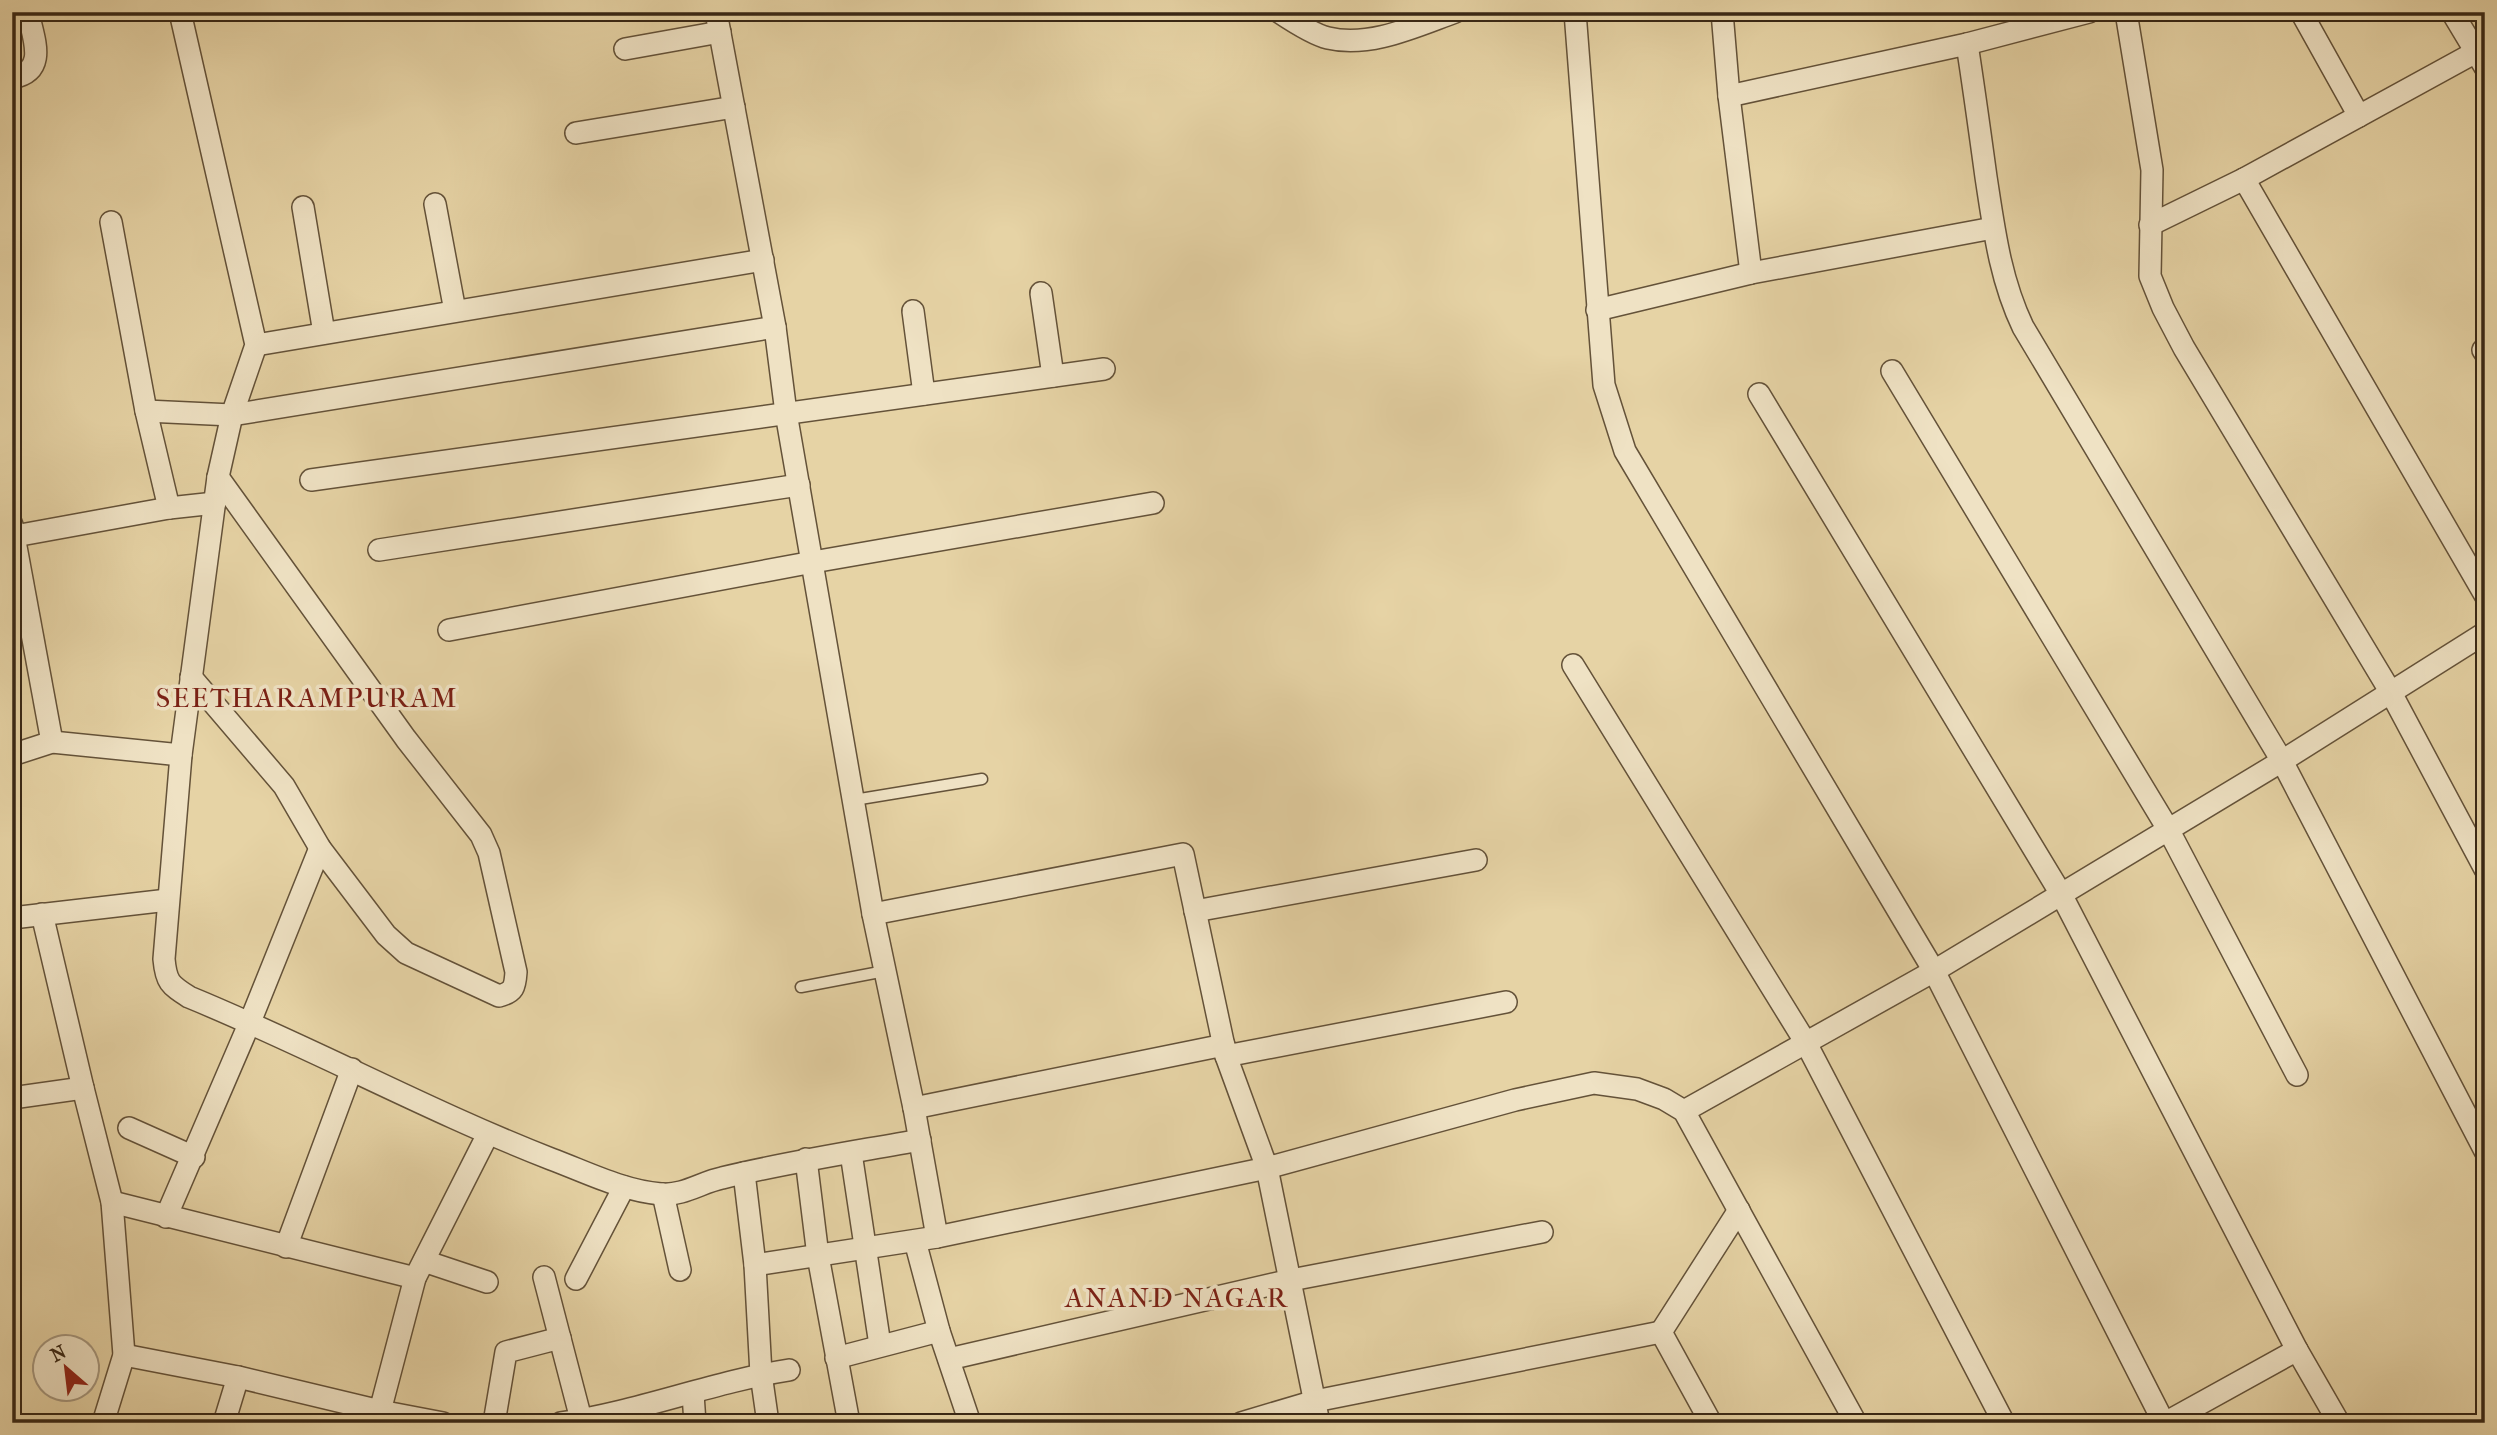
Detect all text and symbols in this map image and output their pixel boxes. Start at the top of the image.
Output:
district label: SEETHARAMPURAM [156,681,458,714]
district label: ANAND NAGAR [1064,1281,1289,1314]
north arrow [32,1334,102,1404]
text: N [47,1341,71,1367]

